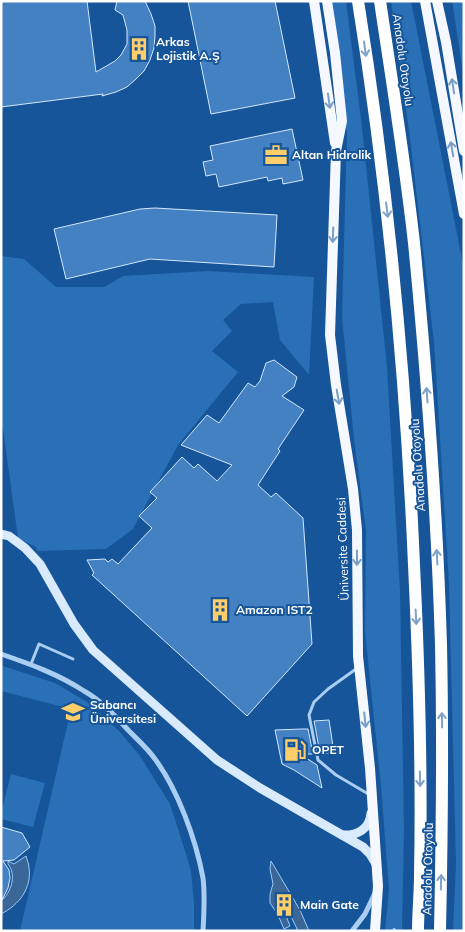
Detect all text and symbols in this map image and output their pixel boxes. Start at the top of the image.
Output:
street label: Anadolu Otoyolu [390,13,417,107]
place label: Arkas Lojistik A.Ş [156,34,220,63]
building icon: Arkas Lojistik A.Ş [126,36,152,62]
one-way arrow [361,41,371,57]
one-way arrow [448,78,458,94]
one-way arrow [324,93,334,109]
one-way arrow [446,141,456,157]
office icon: Altan Hidrolik [263,142,289,168]
place label: Altan Hidrolik [292,147,371,162]
one-way arrow [382,202,392,218]
one-way arrow [328,226,338,243]
one-way arrow [422,387,431,403]
one-way arrow [334,389,344,405]
street label: Anadolu Otoyolu [407,418,428,512]
street label: Üniversite Caddesi [333,497,352,601]
one-way arrow [432,549,441,565]
one-way arrow [352,550,362,566]
building icon: Amazon IST2 [207,597,233,623]
place label: Amazon IST2 [236,602,313,617]
one-way arrow [412,609,421,625]
place label: Sabancı Üniversitesi [90,697,156,726]
school or university icon: Sabancı Üniversitesi [60,699,86,725]
one-way arrow [360,712,369,728]
one-way arrow [437,712,447,728]
fuel station icon: OPET [282,737,308,763]
place label: OPET [312,742,345,757]
one-way arrow [415,770,425,787]
street label: Anadolu Otoyolu [419,822,436,916]
one-way arrow [436,874,446,890]
building icon: Main Gate [271,892,297,918]
place label: Main Gate [300,897,359,912]

